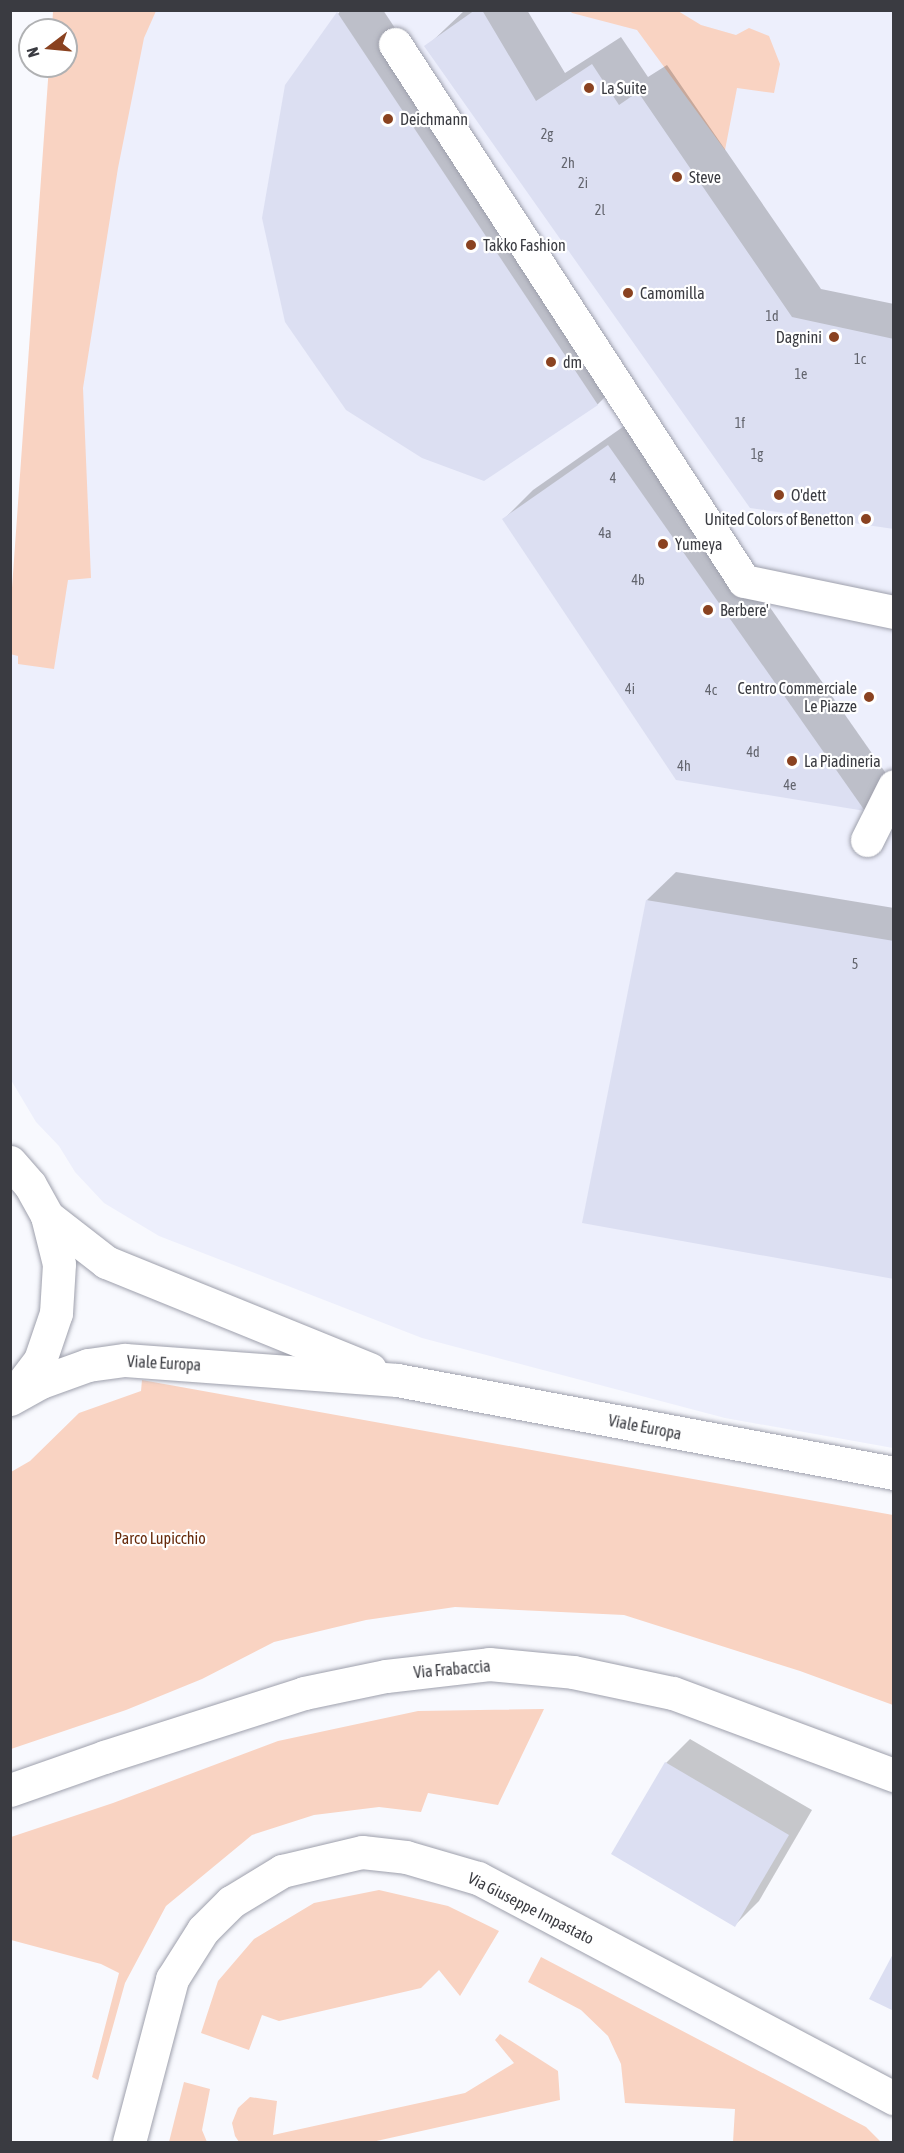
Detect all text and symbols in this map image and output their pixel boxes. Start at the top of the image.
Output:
north arrow [18,18,78,78]
text: N [23,45,43,59]
place label: La Suite [601,78,647,98]
marker: La Suite [582,81,596,95]
place label: Deichmann [400,109,468,129]
marker: Deichmann [381,112,395,126]
house number: 2g [541,126,553,142]
house number: 2h [561,155,575,171]
place label: Steve [689,167,721,187]
marker: Steve [670,170,684,184]
house number: 2i [578,175,588,191]
house number: 2l [595,202,605,218]
place label: Takko Fashion [483,235,566,255]
marker: Takko Fashion [464,238,478,252]
place label: Camomilla [640,283,705,303]
marker: Camomilla [621,286,635,300]
house number: 1d [765,308,779,324]
place label: Dagnini [776,327,822,347]
marker: Dagnini [827,330,841,344]
house number: 1c [854,351,866,367]
place label: dm [563,352,582,372]
marker: dm [544,355,558,369]
house number: 1e [795,366,807,382]
house number: 1f [735,415,745,431]
house number: 1g [751,446,763,462]
house number: 4 [610,470,616,486]
place label: O'dett [791,485,826,505]
marker: O'dett [772,488,786,502]
place label: United Colors of Benetton [704,509,854,529]
marker: United Colors of Benetton [859,512,873,526]
house number: 4a [598,525,612,541]
place label: Yumeya [675,534,722,554]
marker: Yumeya [656,537,670,551]
house number: 4b [631,572,645,588]
place label: Berbere' [720,600,769,620]
marker: Berbere' [701,603,715,617]
place label: Centro Commerciale Le Piazze [738,678,857,716]
house number: 4i [625,681,635,697]
house number: 4c [705,682,717,698]
marker: Centro Commerciale Le Piazze [862,690,876,704]
house number: 4d [746,744,760,760]
place label: La Piadineria [804,751,881,771]
marker: La Piadineria [785,754,799,768]
house number: 4h [677,758,691,774]
house number: 4e [784,777,796,793]
house number: 5 [852,956,858,972]
street label: Viale Europa [126,1351,202,1375]
street label: Viale Europa [607,1410,683,1444]
park label: Parco Lupicchio [114,1528,206,1548]
street label: Via Frabaccia [413,1656,491,1682]
street label: Via Giuseppe Impastato [465,1868,597,1948]

